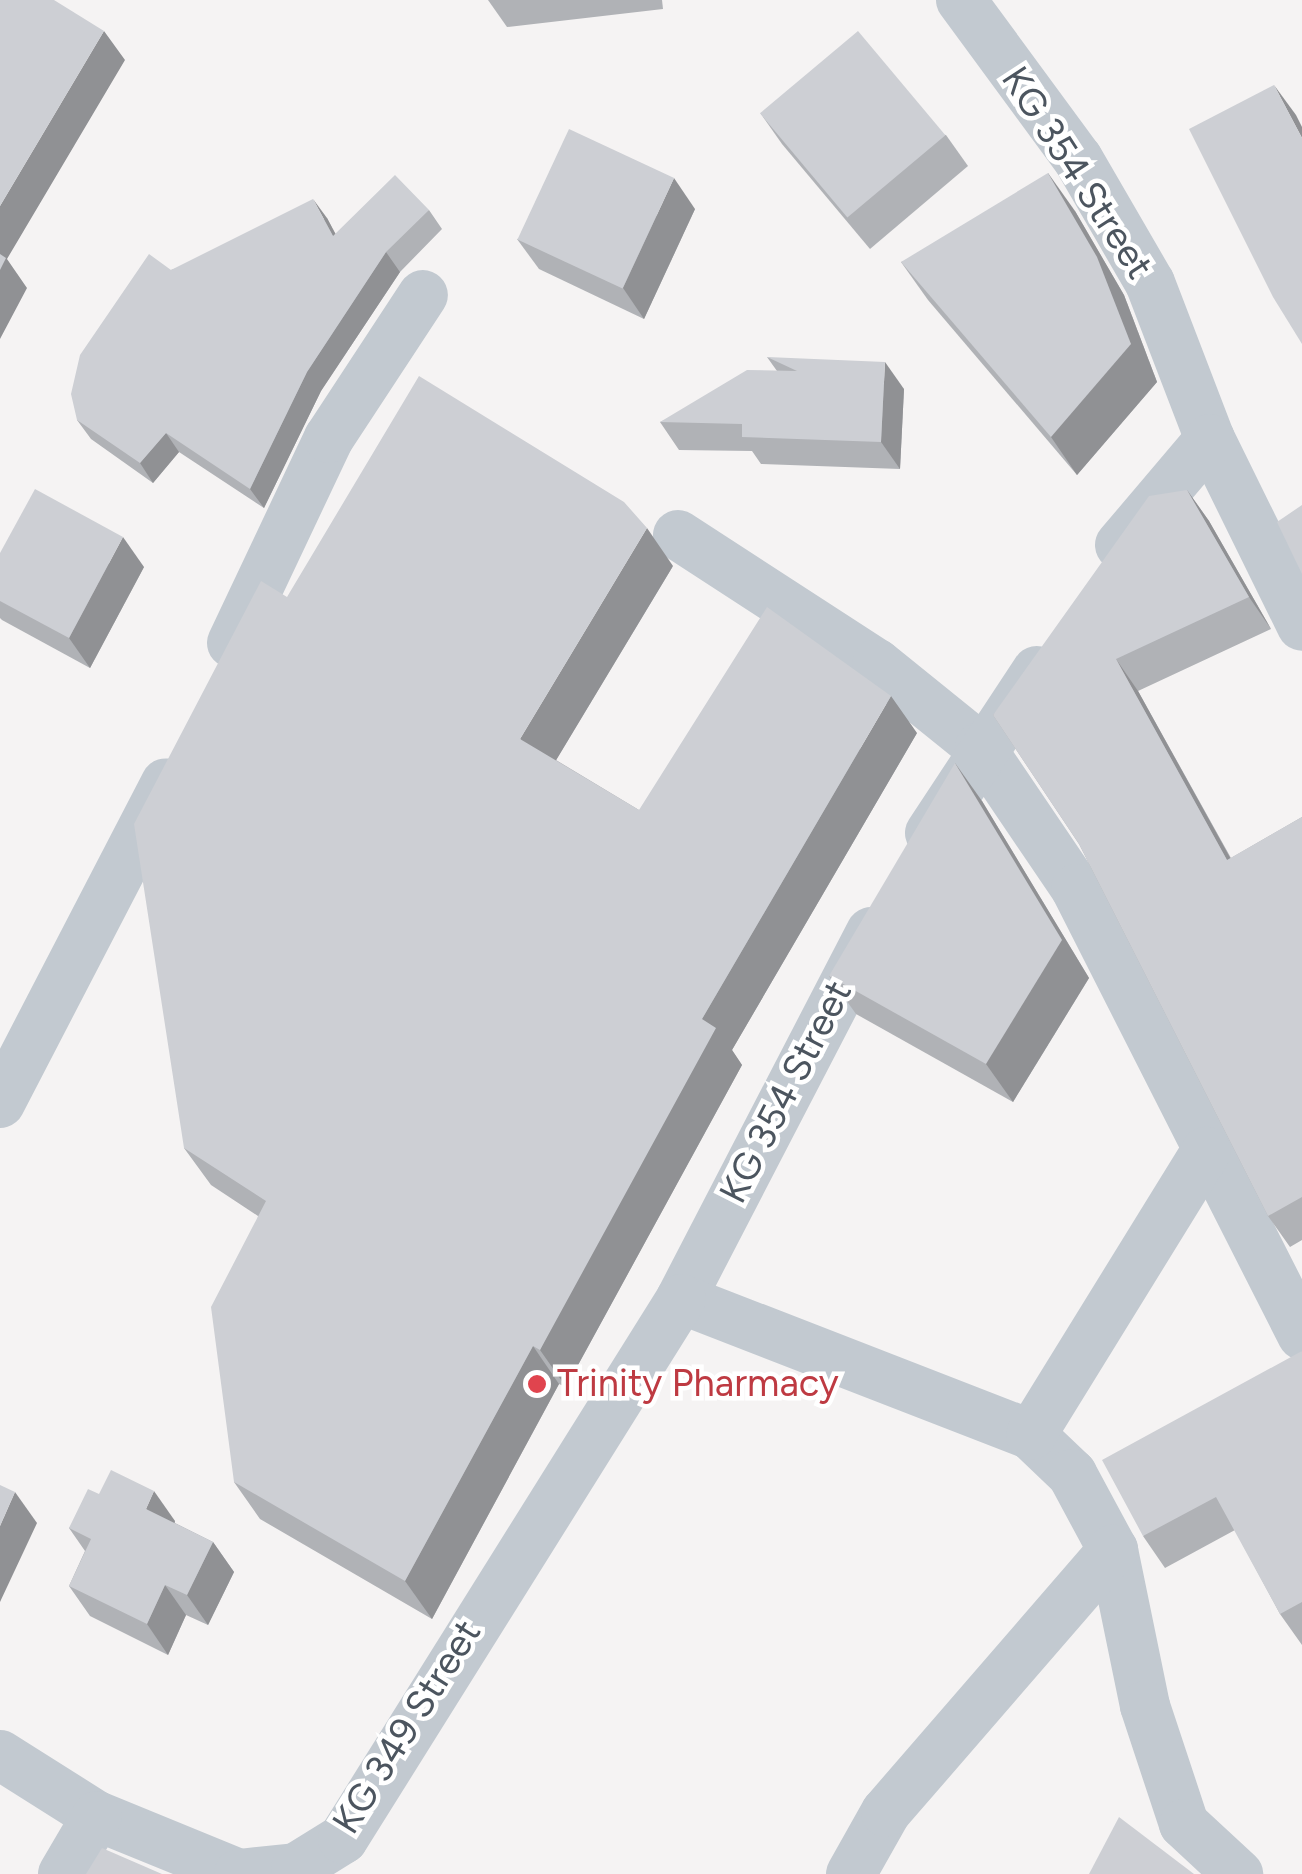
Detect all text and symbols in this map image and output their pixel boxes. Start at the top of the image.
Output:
street label: KG 354 Street [992,59,1162,287]
street label: KG 354 Street [710,973,862,1211]
place label: Trinity Pharmacy [557,1361,839,1407]
marker: Trinity Pharmacy [526,1373,548,1395]
street label: KG 349 Street [323,1612,491,1842]

